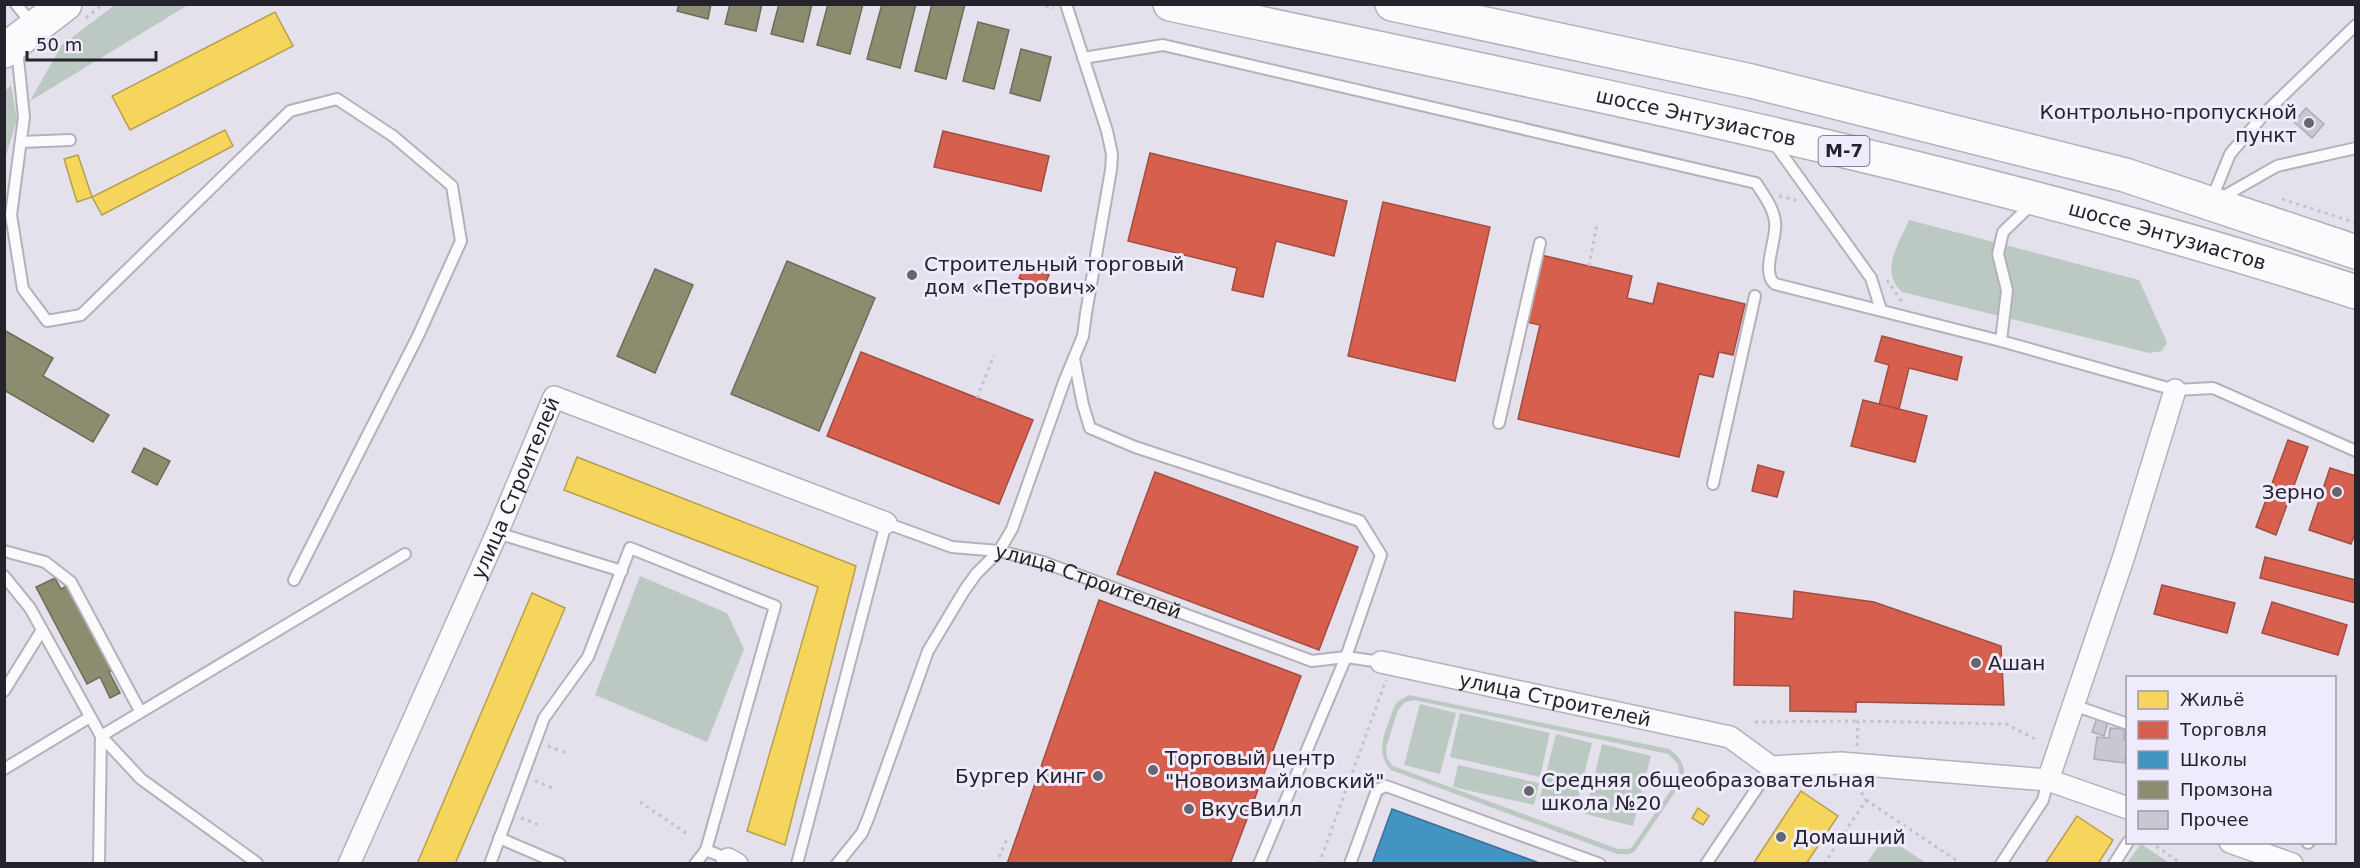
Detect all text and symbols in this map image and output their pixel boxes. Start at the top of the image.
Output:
scale bar [27,24,156,62]
text: 50 m [36,34,82,55]
street label: шоссе Энтузиастов [1594,83,1798,151]
place label: Контрольно-пропускной пункт [2040,100,2297,147]
marker: Контрольно-пропускной пункт [2302,116,2316,130]
road number: М-7 [1818,136,1870,166]
street label: шоссе Энтузиастов [2066,196,2269,275]
place label: Строительный торговый дом «Петрович» [924,252,1184,299]
marker: Строительный торговый дом «Петрович» [905,268,919,282]
street label: улица Строителей [466,394,565,583]
place label: Зерно [2262,480,2325,504]
marker: Зерно [2330,485,2344,499]
street label: улица Строителей [993,538,1185,624]
place label: Ашан [1988,651,2045,675]
marker: Ашан [1969,656,1983,670]
street label: улица Строителей [1457,667,1653,732]
legend [2126,676,2336,844]
text: Жильё [2180,689,2244,710]
text: Торговля [2179,719,2267,740]
place label: Торговый центр "Новоизмайловский" [1164,746,1385,793]
text: Школы [2180,749,2247,770]
marker: Торговый центр "Новоизмайловский" [1146,763,1160,777]
place label: Бургер Кинг [955,764,1086,788]
place label: Средняя общеобразовательная школа №20 [1541,768,1875,815]
marker: Бургер Кинг [1091,769,1105,783]
text: Промзона [2180,779,2273,800]
marker: Средняя общеобразовательная школа №20 [1522,784,1536,798]
place label: ВкусВилл [1201,797,1302,821]
marker: ВкусВилл [1182,802,1196,816]
text: Прочее [2180,809,2249,830]
place label: Домашний [1793,825,1906,849]
marker: Домашний [1774,830,1788,844]

